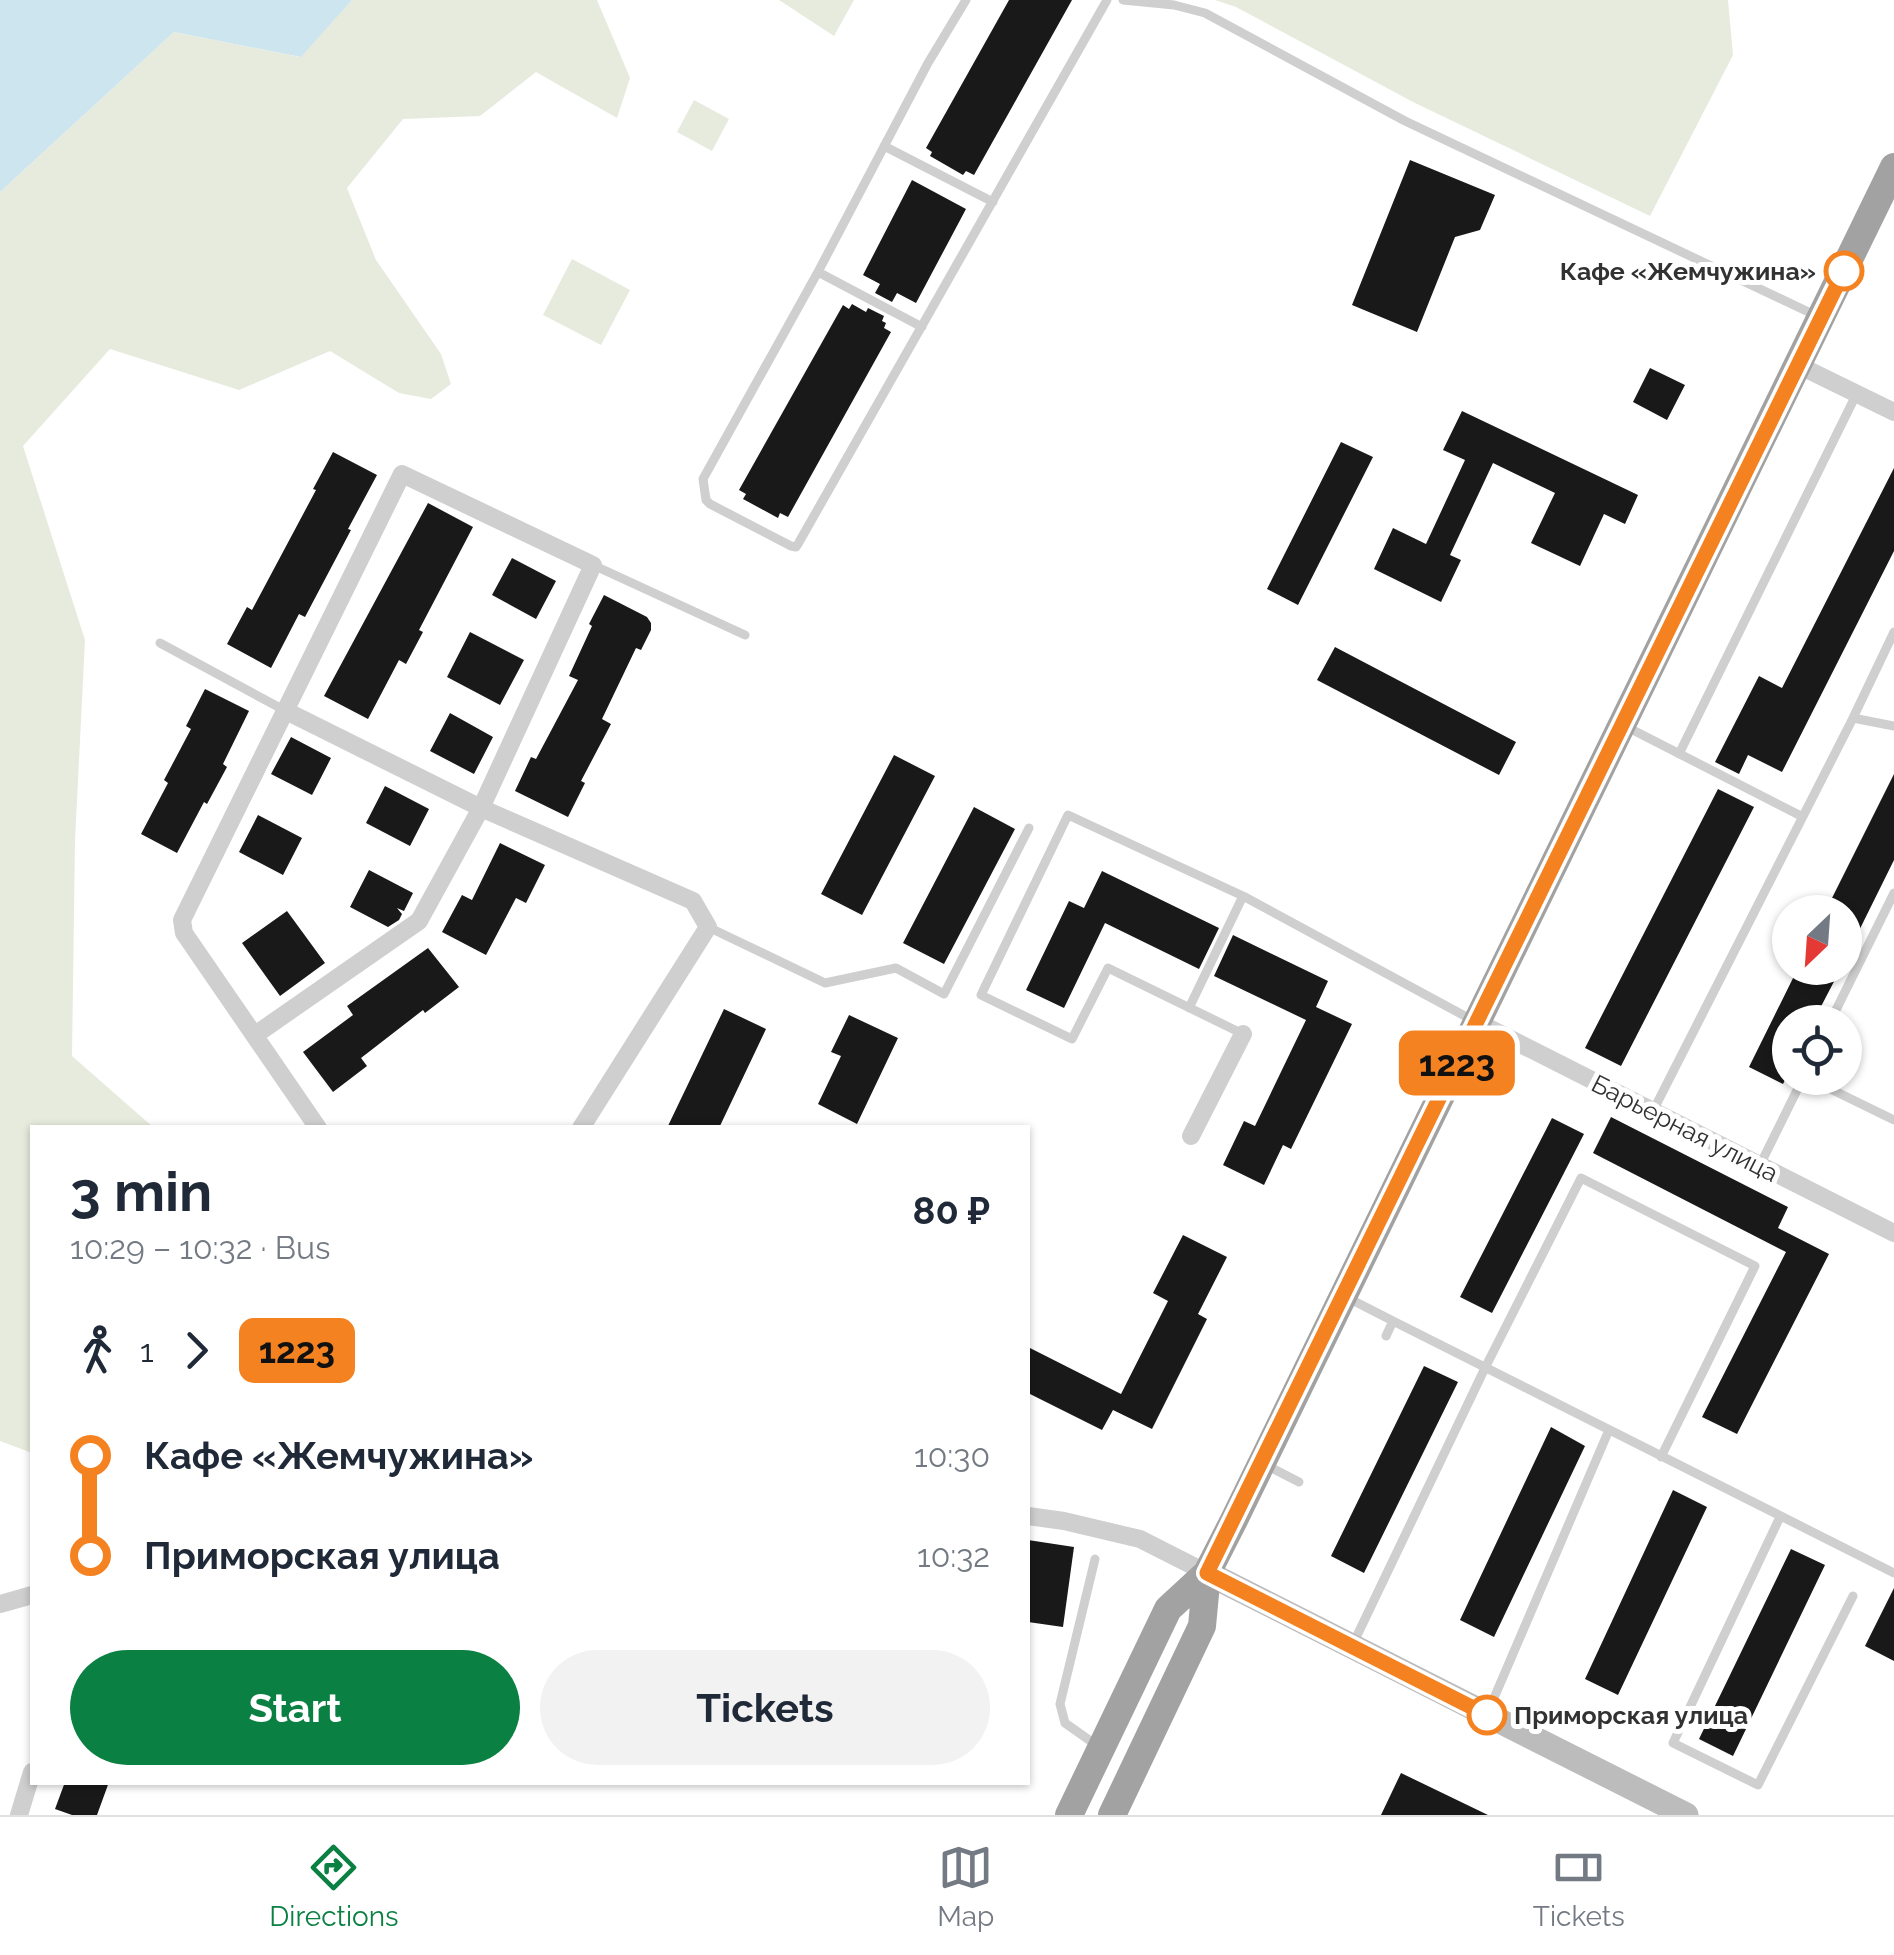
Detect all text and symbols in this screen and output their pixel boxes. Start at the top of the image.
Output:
marker: Кафе «Жемчужина» [1825,252,1863,290]
place label: Кафе «Жемчужина» [1560,256,1816,286]
north arrow [1772,895,1862,985]
map controls [1772,895,1862,1095]
button: locate [1772,1005,1862,1095]
line badge: 1223 [1387,1030,1527,1096]
text: 1223 [1419,1043,1495,1084]
street label: Барьерная улица [1587,1068,1783,1188]
text: 3 min [70,1159,212,1224]
text: 80 ₽ [913,1188,990,1233]
text: 10:29 – 10:32 · Bus [70,1229,330,1266]
icon: walk [70,1323,125,1378]
icon: forward [169,1323,224,1378]
text: 1223 [259,1330,335,1371]
text: 1 [140,1332,154,1369]
text: Кафе «Жемчужина» [144,1433,533,1478]
text: 10:30 [914,1437,990,1474]
text: Приморская улица [144,1533,500,1578]
text: 10:32 [917,1537,990,1574]
button: Start [70,1650,520,1765]
button: Tickets [540,1650,990,1765]
marker: Приморская улица [1468,1696,1506,1734]
place label: Приморская улица [1514,1700,1748,1730]
tab: Directions [269,1840,399,1933]
tab: Map [937,1840,994,1933]
tab: Tickets [1533,1840,1625,1933]

